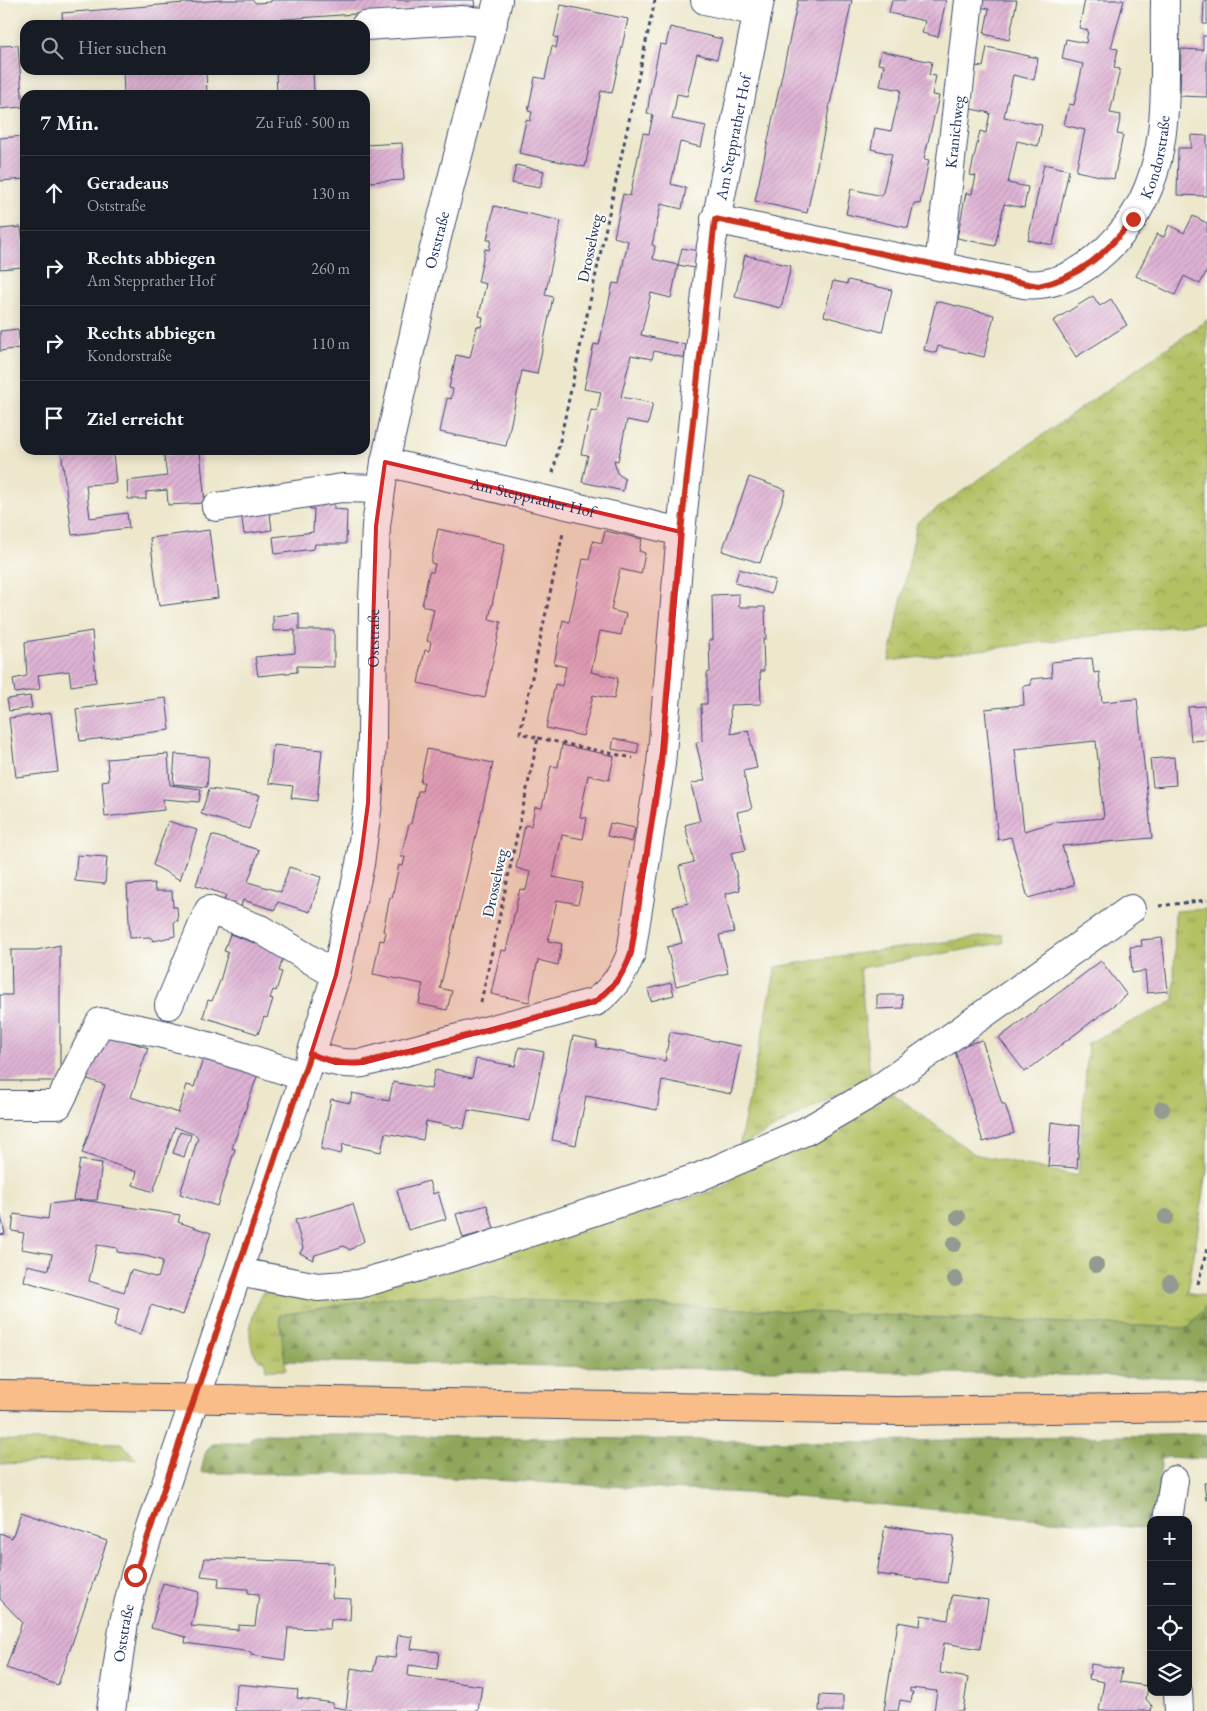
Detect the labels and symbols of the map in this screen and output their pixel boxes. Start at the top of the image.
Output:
street label: Am Stepprather Hof [710,70,756,203]
street label: Kranichweg [940,93,969,169]
street label: Kondorstraße [1135,115,1175,202]
route end [1122,208,1145,231]
street label: Oststraße [419,209,454,271]
street label: Drosselweg [572,211,607,284]
street label: Am Stepprather Hof [467,472,599,523]
street label: Oststraße [363,609,384,668]
street label: Drosselweg [477,846,512,919]
route start [124,1564,147,1587]
street label: Oststraße [108,1602,139,1663]

